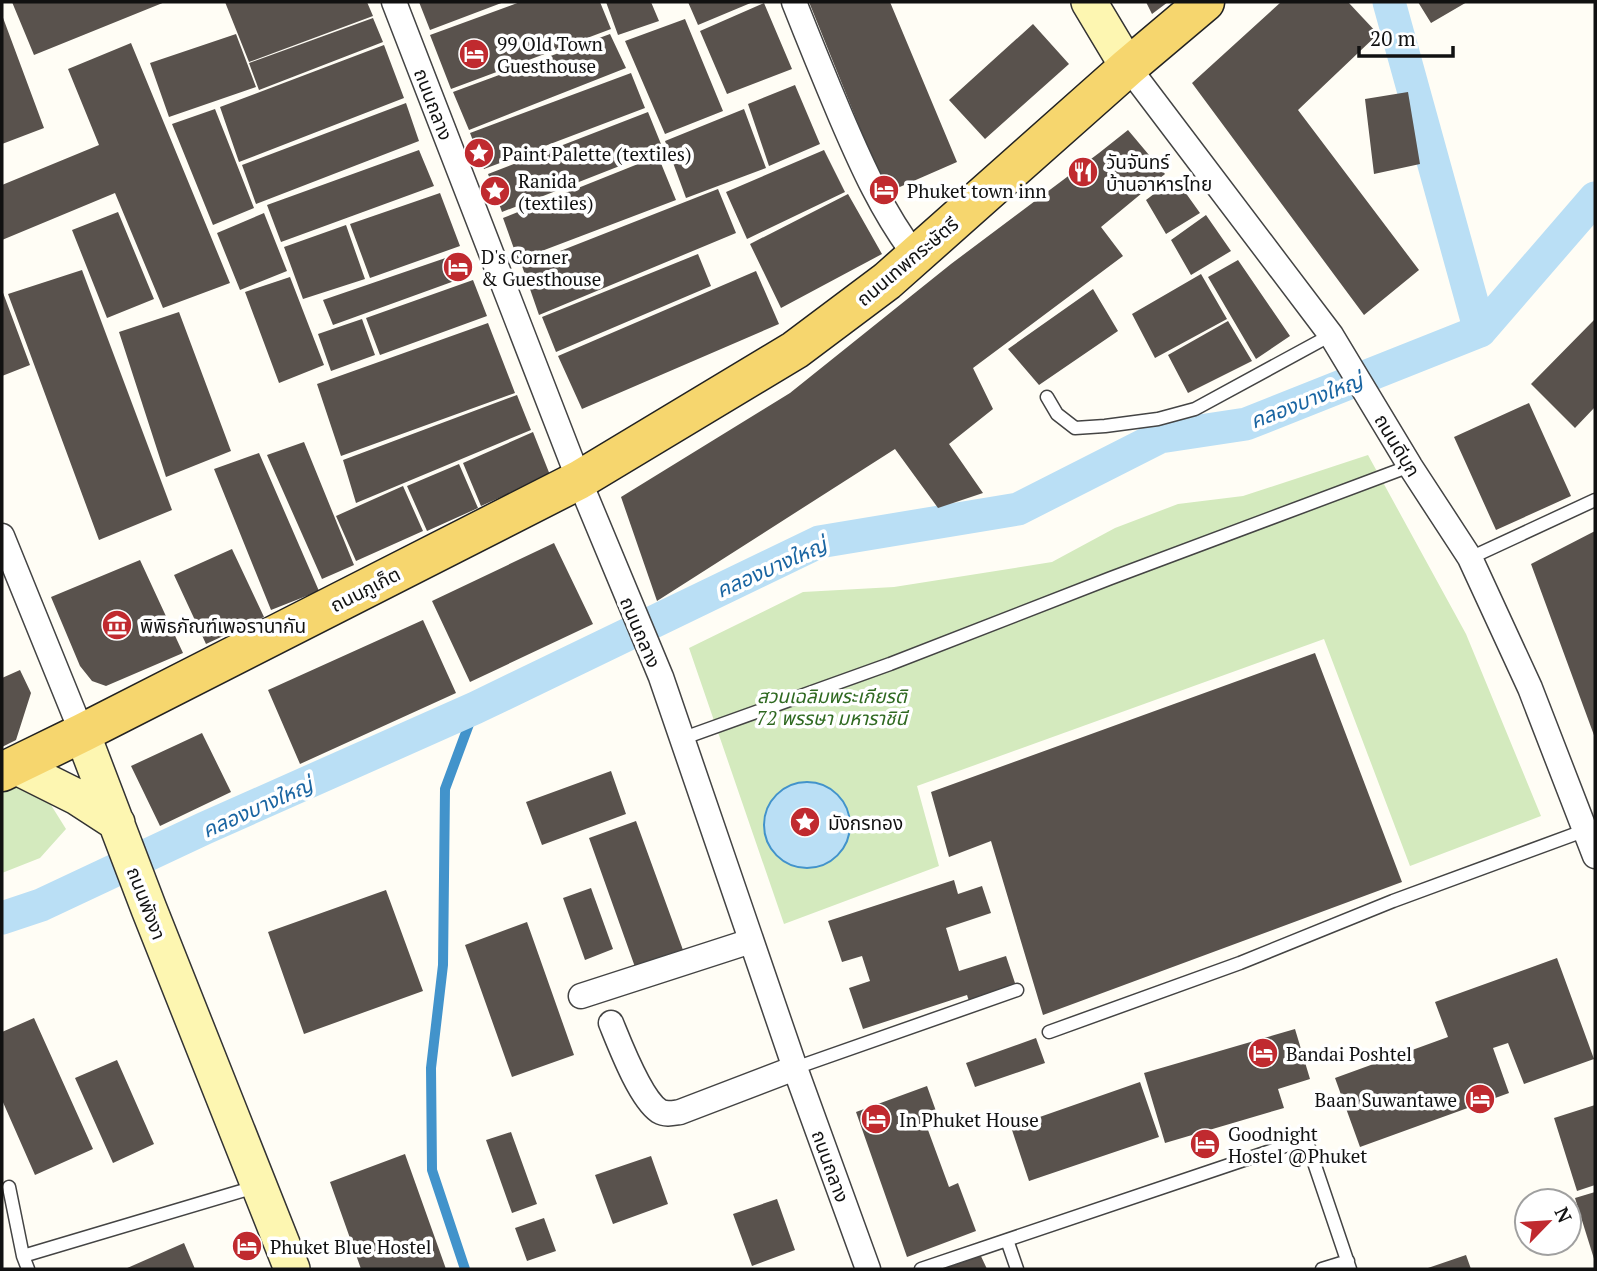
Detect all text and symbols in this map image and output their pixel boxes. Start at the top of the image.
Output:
scale bar [1359,14,1454,58]
text: 20 m [1370,24,1416,52]
place label: 99 Old Town Guesthouse [497,31,603,78]
hotel icon: 99 Old Town Guesthouse [457,37,491,71]
street label: ถนนถลาง [409,65,459,143]
place icon: Paint Palette (textiles) [462,136,496,170]
place label: Paint Palette (textiles) [502,141,691,166]
place label: วันจันทร์ บ้านอาหารไทย [1106,149,1212,196]
restaurant icon: วันจันทร์ บ้านอาหารไทย [1066,155,1100,189]
place label: Ranida (textiles) [518,168,593,215]
hotel icon: Phuket town inn [867,173,901,207]
place icon: Ranida (textiles) [478,174,512,208]
place label: Phuket town inn [907,178,1047,203]
street label: ถนนเทพกระษัตรี [851,211,963,311]
place label: D's Corner & Guesthouse [481,244,601,291]
hotel icon: D's Corner & Guesthouse [441,250,475,284]
water label: คลองบางใหญ่ [1246,365,1369,434]
street label: ถนนดีบุก [1369,409,1427,481]
water label: คลองบางใหญ่ [711,529,833,604]
street label: ถนนภูเก็ต [326,561,405,618]
street label: ถนนถลาง [615,593,667,671]
museum icon: พิพิธภัณฑ์เพอรานากัน [100,608,134,642]
place label: พิพิธภัณฑ์เพอรานากัน [140,613,306,638]
park label: สวนเฉลิมพระเกียรติ 72 พรรษา มหาราชินี [757,683,910,730]
water label: คลองบางใหญ่ [197,769,319,844]
place icon: มังกรทอง [788,805,822,839]
place label: มังกรทอง [828,810,903,835]
street label: ถนนพังงา [122,863,172,943]
hotel icon: Bandai Poshtel [1246,1036,1280,1070]
place label: Bandai Poshtel [1286,1041,1412,1066]
hotel icon: Baan Suwantawe [1463,1082,1497,1116]
place label: Baan Suwantawe [1315,1087,1457,1112]
hotel icon: In Phuket House [859,1102,893,1136]
place label: In Phuket House [899,1107,1039,1132]
place label: Goodnight Hostel @Phuket [1228,1121,1367,1168]
street label: ถนนถลาง [806,1127,856,1205]
hotel icon: Goodnight Hostel @Phuket [1188,1127,1222,1161]
north arrow [1513,1187,1583,1257]
text: N [1549,1203,1578,1227]
hotel icon: Phuket Blue Hostel [230,1229,264,1263]
place label: Phuket Blue Hostel [270,1234,432,1259]

